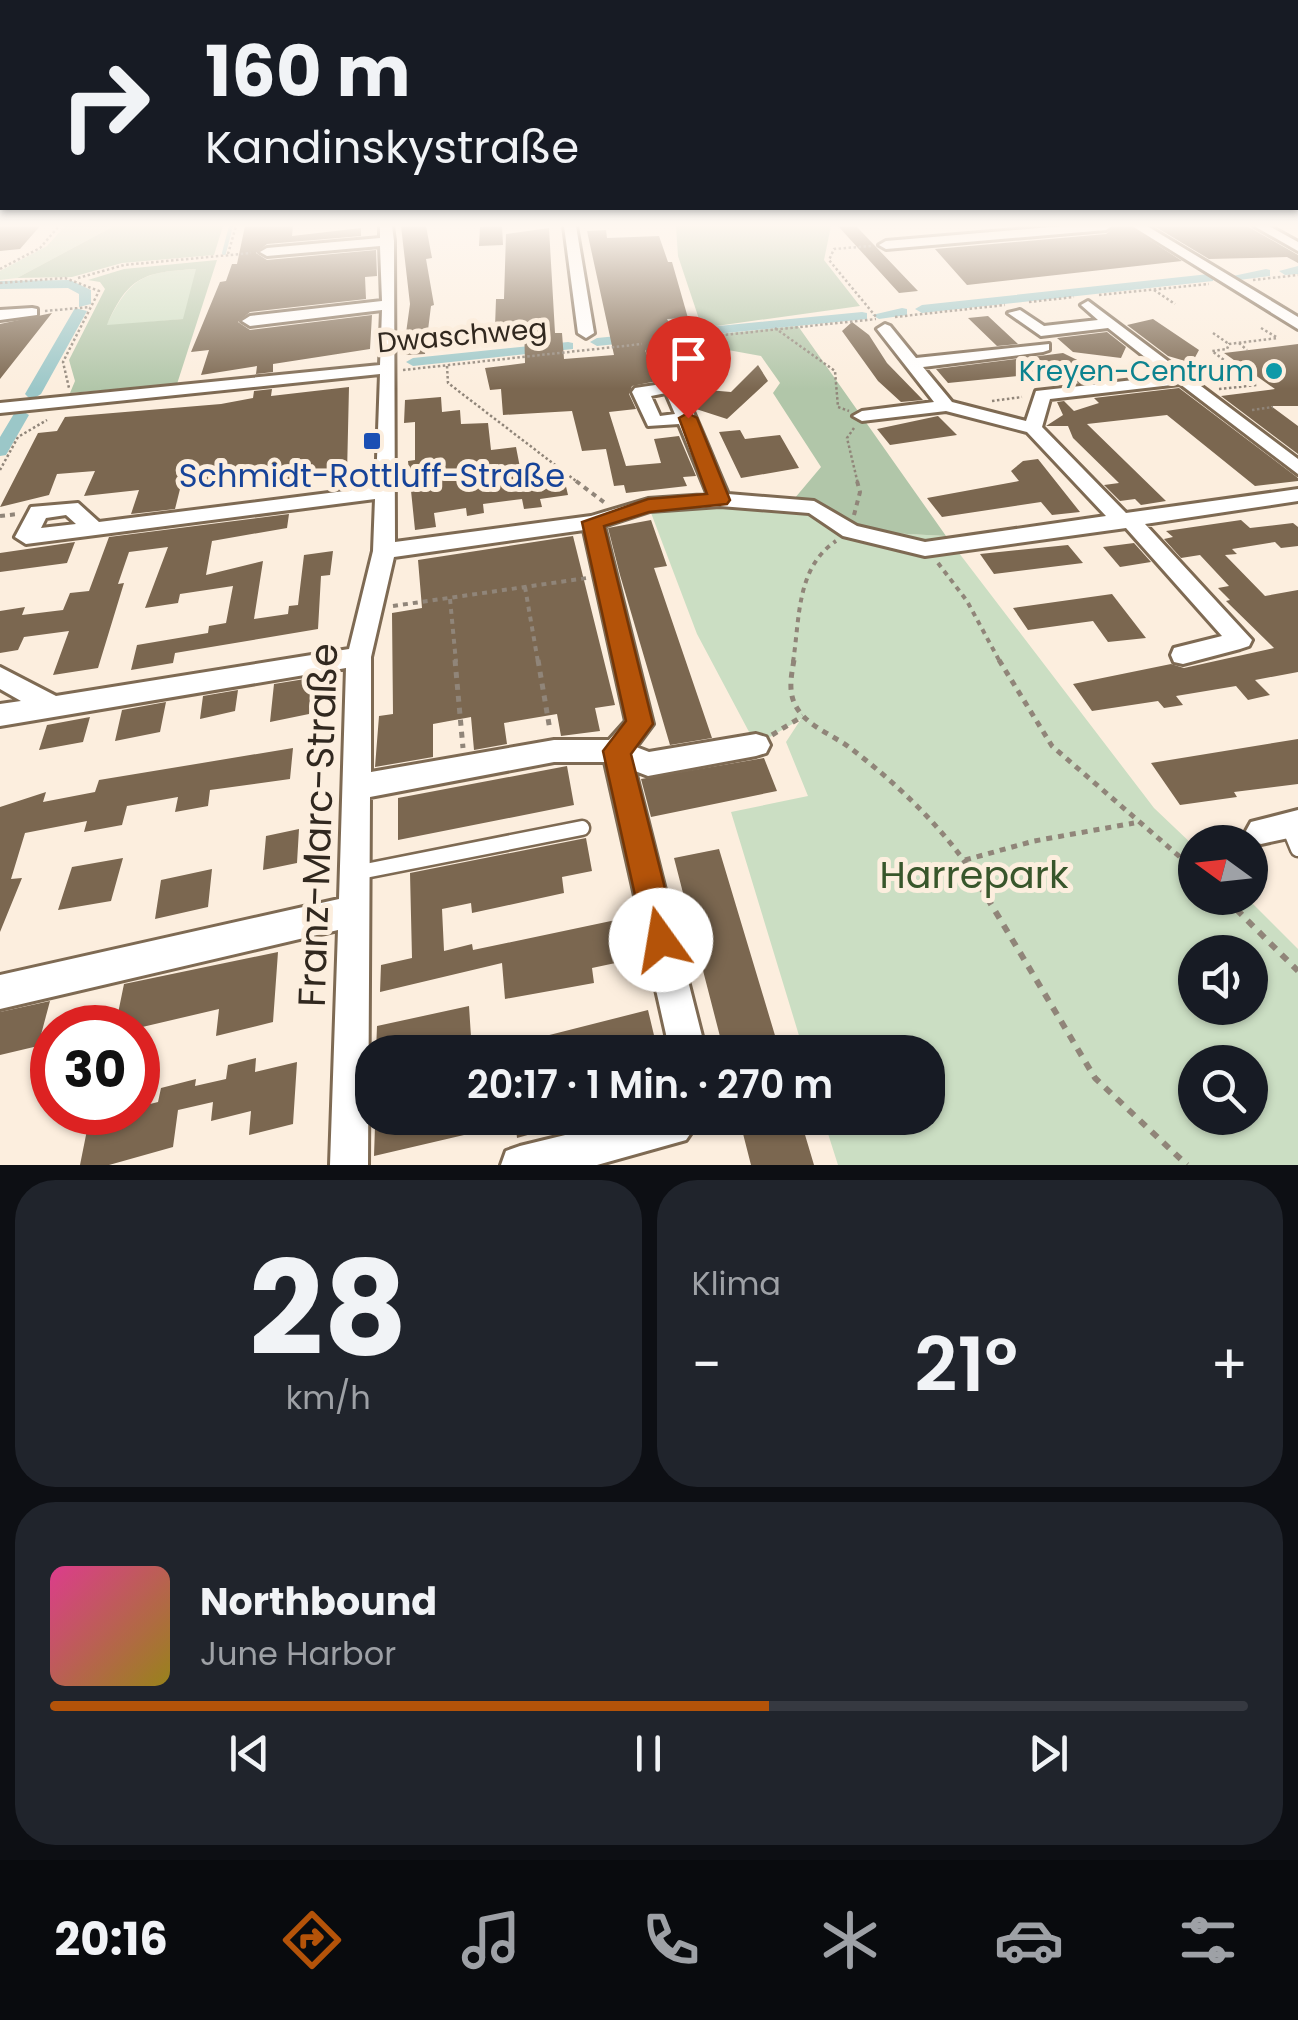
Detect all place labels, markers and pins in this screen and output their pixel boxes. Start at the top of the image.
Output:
pin [646,316,731,419]
place label: Kreyen-Centrum [1019,352,1254,391]
marker: Kreyen-Centrum [1263,360,1285,382]
marker: Schmidt-Rottluff-Straße [361,430,383,452]
place label: Schmidt-Rottluff-Straße [179,453,565,498]

